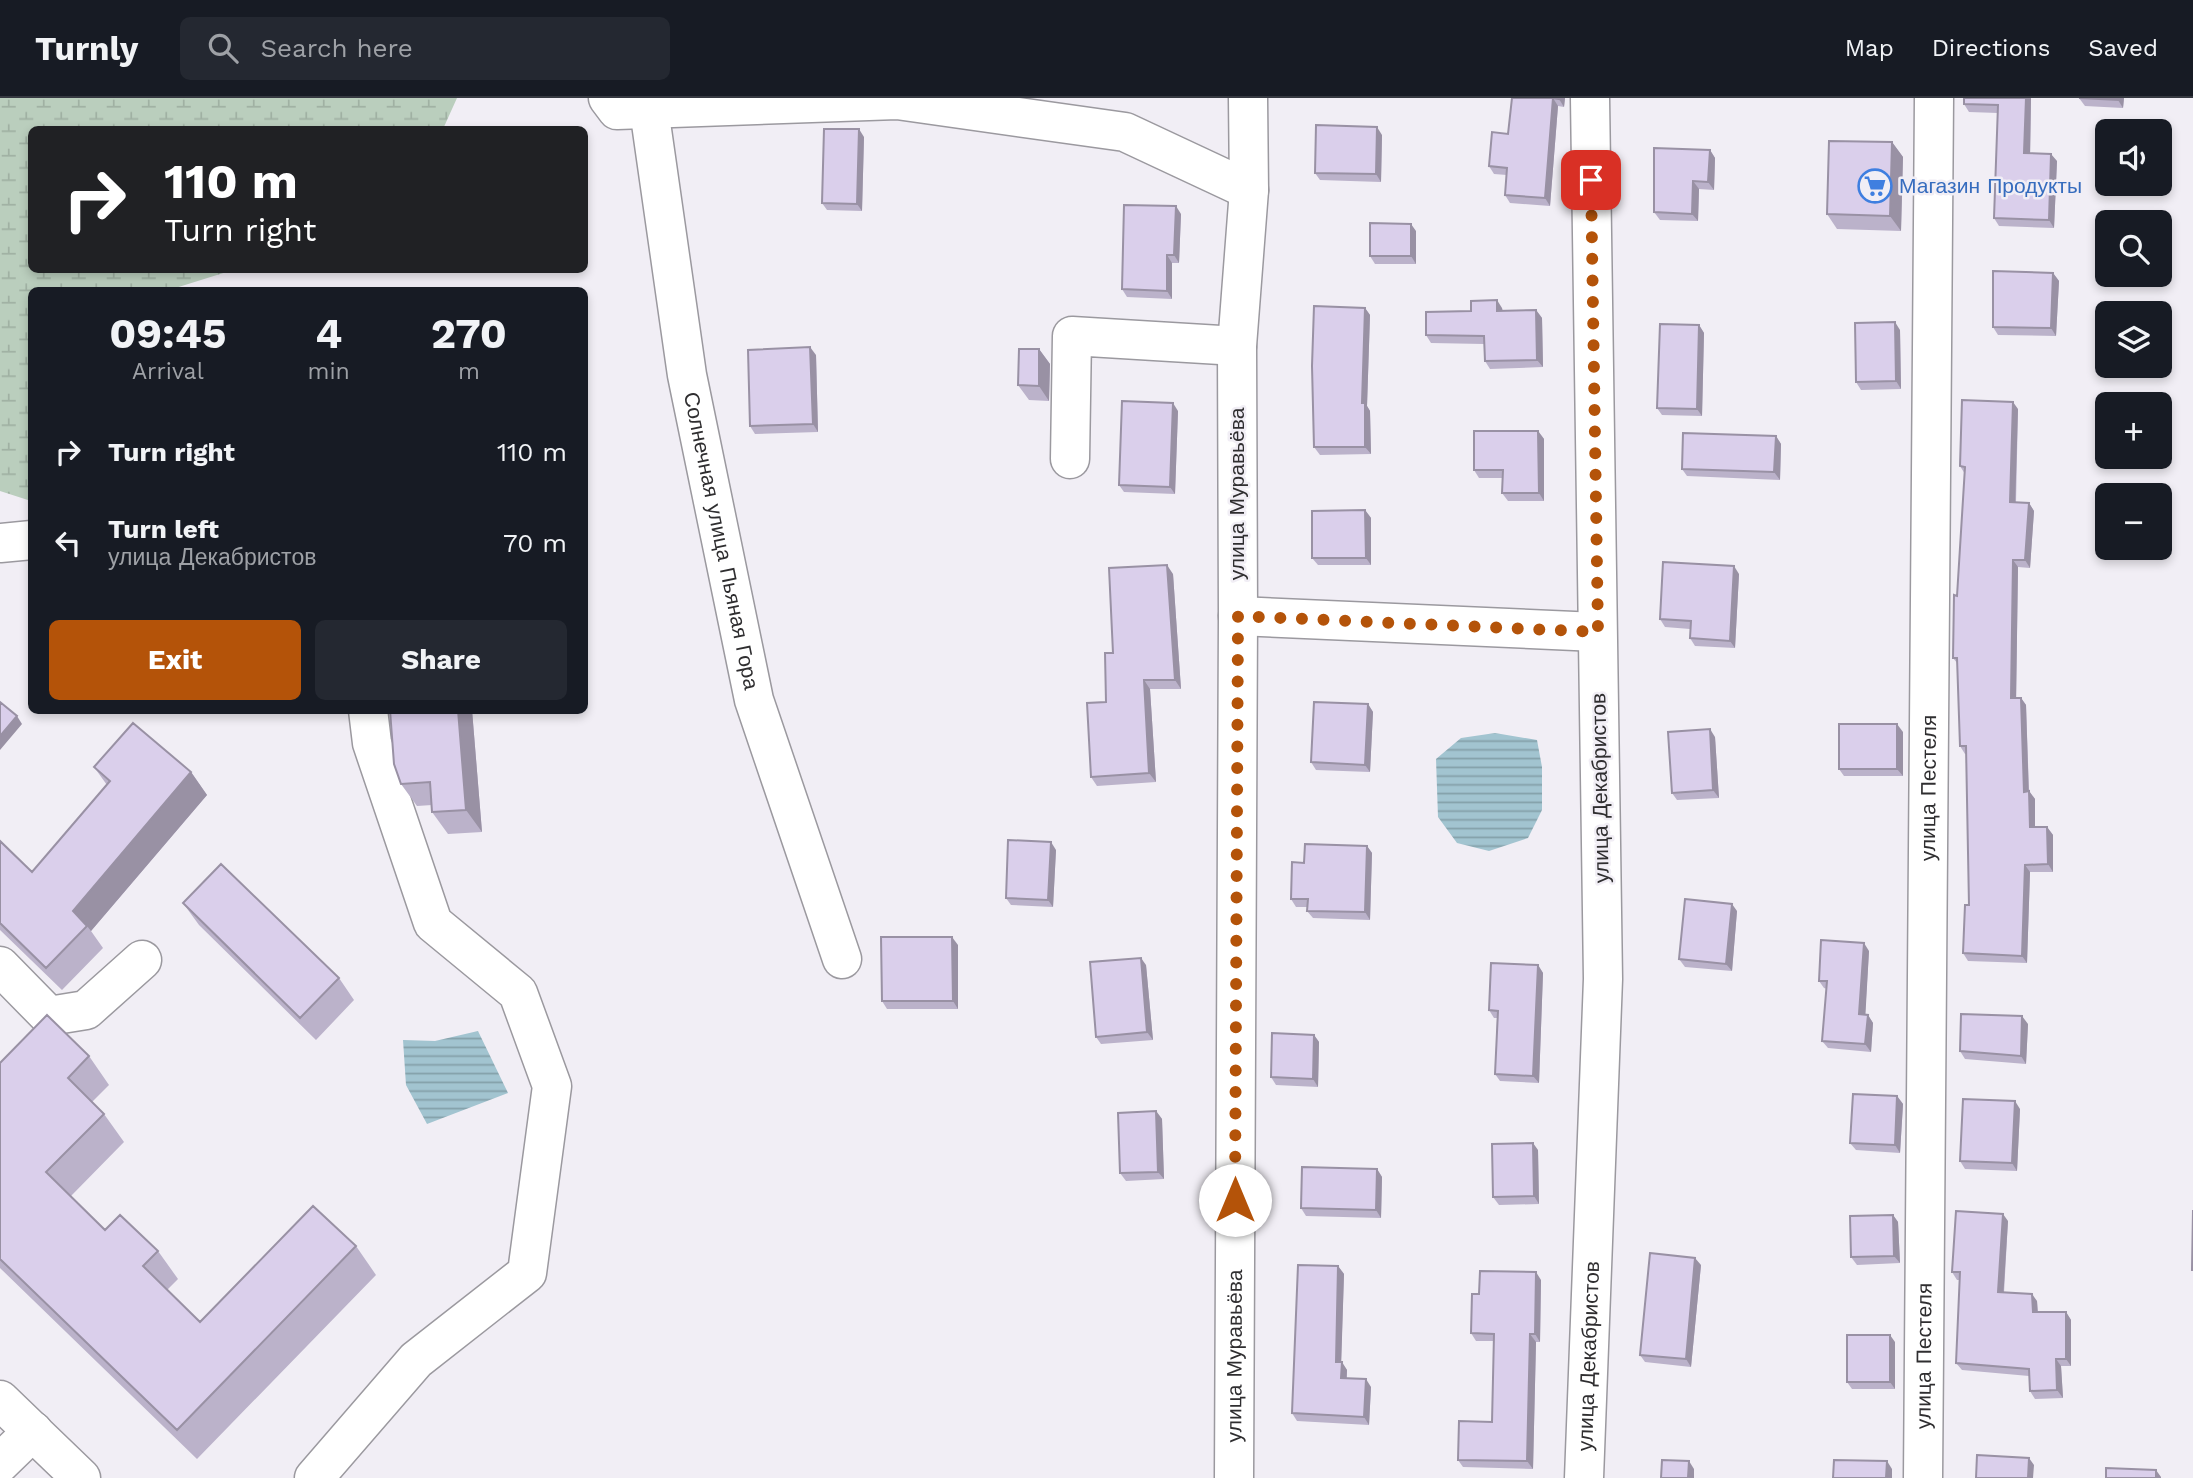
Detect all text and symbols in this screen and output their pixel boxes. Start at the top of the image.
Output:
search box [180,17,670,80]
text: Turnly [35,29,138,68]
icon: search [204,29,242,67]
text: Search here [260,33,413,63]
text: Map [1845,34,1894,62]
text: Directions [1932,34,2050,62]
text: Saved [2088,34,2158,62]
map controls [2095,119,2172,560]
button: sound [2095,119,2172,196]
pin [1561,150,1621,210]
text: 110 m [164,152,298,210]
icon: right [49,154,140,245]
icon: arrive [1572,161,1610,199]
supermarket icon: Магазин Продукты [1856,167,1894,205]
place label: Магазин Продукты [1899,173,2082,198]
button: search [2095,210,2172,287]
text: Turn right [164,211,316,249]
button: layers [2095,301,2172,378]
text: 09:45 [109,309,226,358]
text: 4 [315,309,342,358]
text: 270 [431,309,507,358]
text: Arrival [132,358,204,385]
text: min [308,358,350,385]
text: m [458,358,480,385]
street label: Солнечная улица Пьяная Гора [679,390,765,692]
button: + [2095,392,2172,469]
street label: улица Муравьёва [1224,407,1249,580]
icon: right [49,433,87,471]
text: Turn right [108,437,235,467]
text: 110 m [497,437,567,467]
button: − [2095,483,2172,560]
text: Turn left [108,514,219,544]
icon: left [49,524,87,562]
text: 70 m [503,528,567,558]
text: улица Декабристов [108,544,316,571]
button: Exit [49,620,301,700]
button: Share [315,620,567,700]
street label: улица Декабристов [1585,693,1614,883]
street label: улица Пестеля [1915,715,1941,861]
position arrow [1198,1163,1272,1237]
street label: улица Декабристов [1572,1260,1604,1452]
street label: улица Муравьёва [1221,1269,1247,1442]
street label: улица Пестеля [1910,1283,1937,1429]

